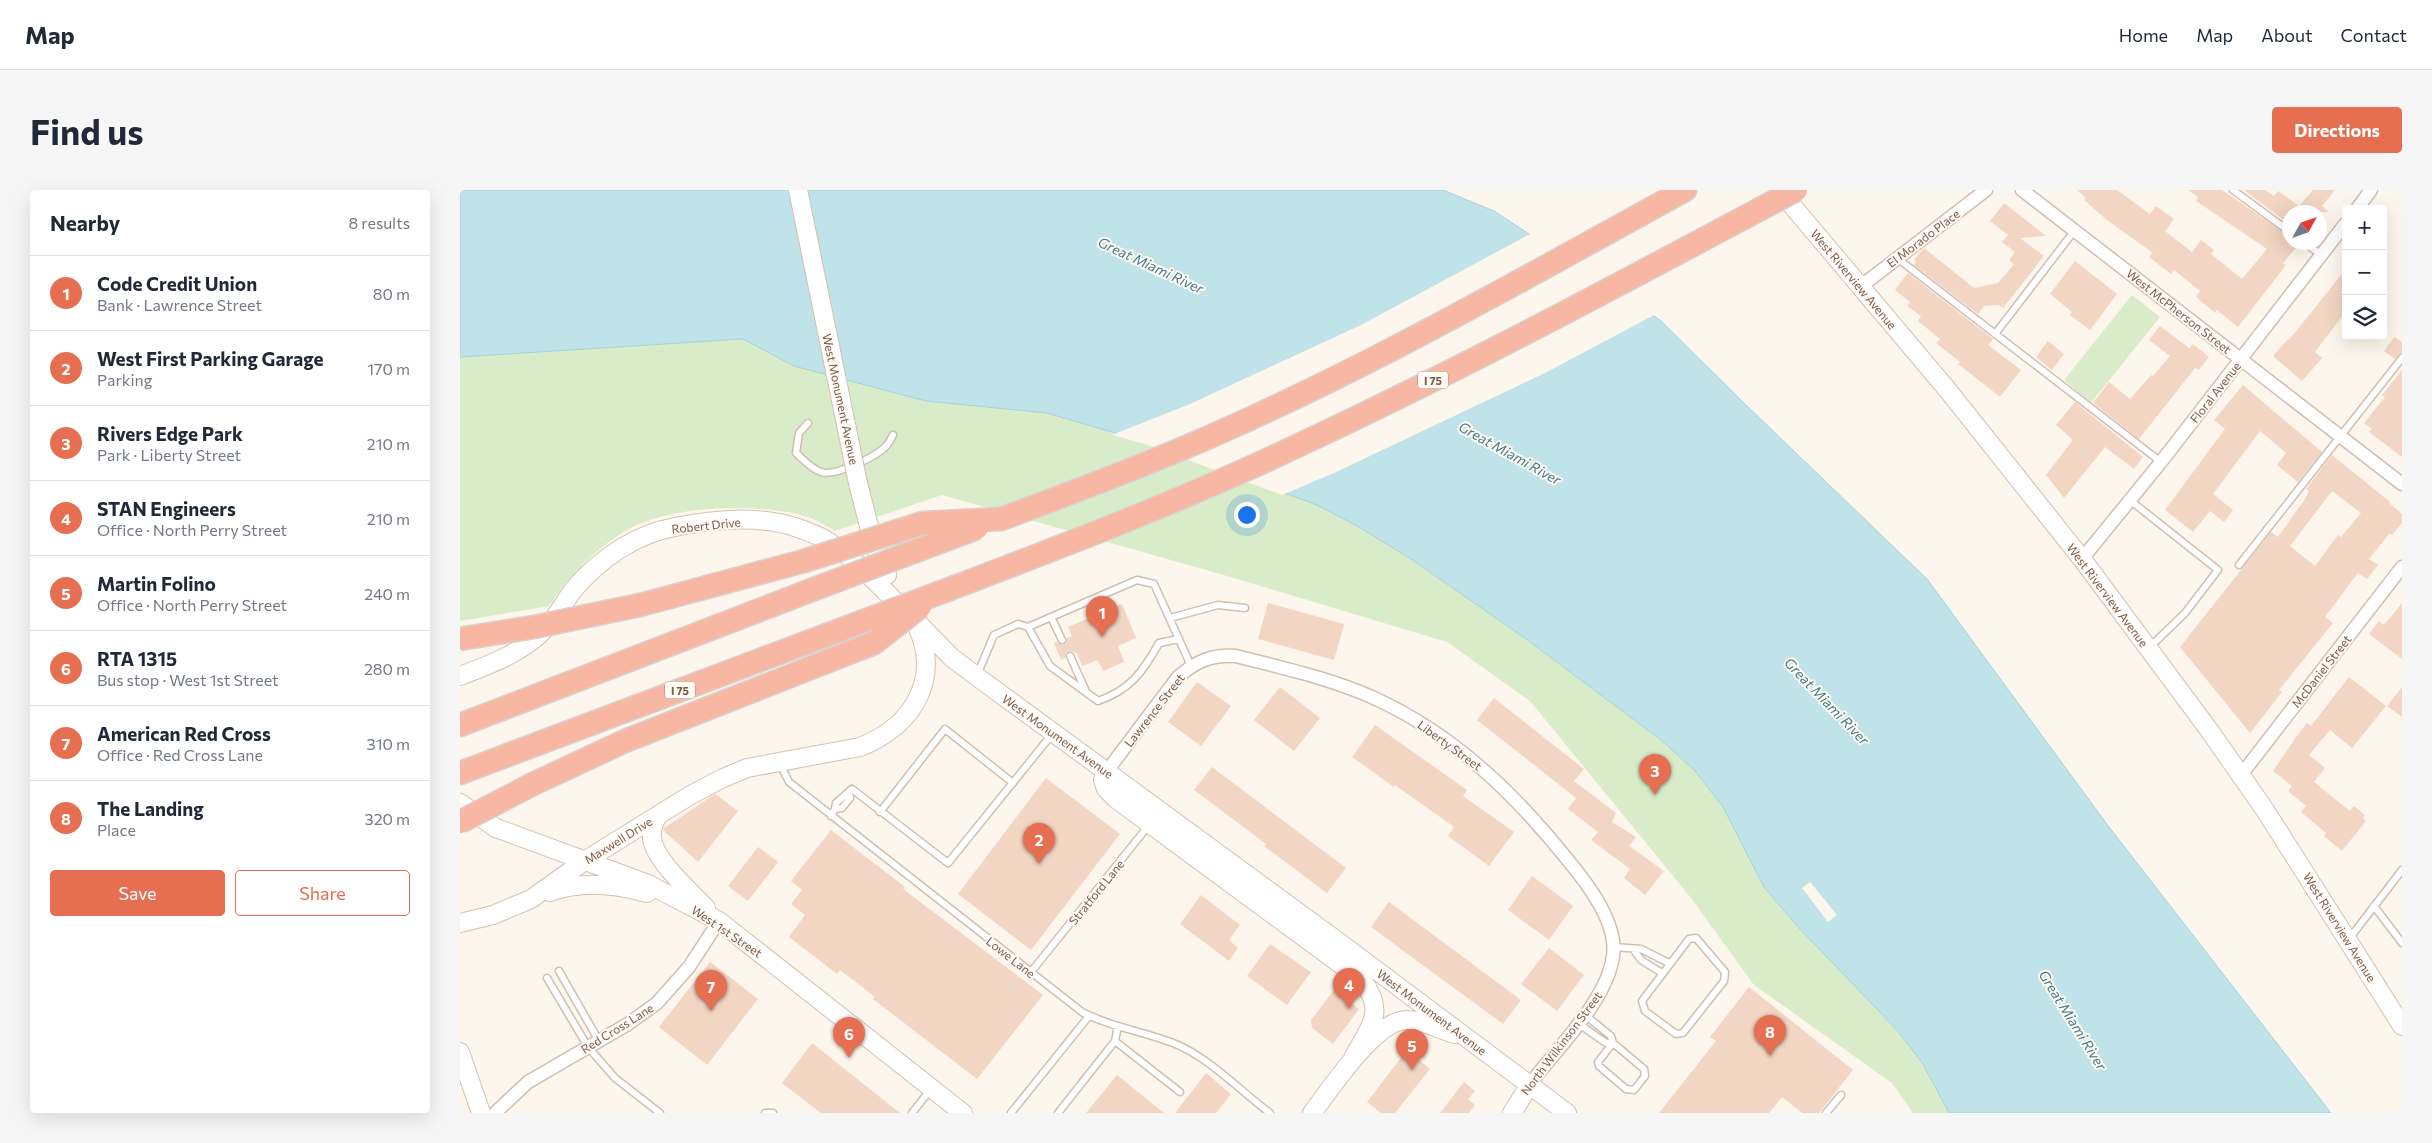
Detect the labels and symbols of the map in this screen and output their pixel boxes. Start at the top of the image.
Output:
north arrow [2282,205,2327,250]
street label: El Morado Place [1884,206,1962,270]
street label: West Riverview Avenue [1808,226,1900,332]
water label: Great Miami River [1095,233,1207,297]
street label: West McPherson Street [2124,266,2234,356]
street label: West Monument Avenue [820,332,862,466]
street label: Floral Avenue [2187,359,2243,425]
road number: I 75 [1418,372,1448,388]
water label: Great Miami River [1456,418,1565,488]
your location [1234,502,1260,528]
street label: Robert Drive [671,514,741,536]
street label: West Riverview Avenue [2065,541,2151,649]
pin: 1 [1086,596,1118,637]
street label: McDaniel Street [2288,632,2354,710]
water label: Great Miami River [1781,654,1873,748]
street label: Lawrence Street [1121,671,1187,749]
road number: I 75 [665,682,695,698]
street label: West Monument Avenue [1000,691,1116,781]
street label: Liberty Street [1415,717,1485,773]
pin: 3 [1639,754,1671,795]
street label: Maxwell Drive [582,814,654,866]
pin: 2 [1023,823,1055,864]
street label: Stratford Lane [1066,857,1126,927]
street label: West Riverview Avenue [2301,870,2379,984]
street label: West 1st Street [689,902,765,960]
street label: Lowe Lane [984,934,1038,980]
street label: West Monument Avenue [1374,966,1490,1058]
water label: Great Miami River [2035,967,2111,1073]
pin: 4 [1333,968,1365,1009]
pin: 7 [695,970,727,1011]
street label: North Wilkinson Street [1518,989,1604,1097]
street label: Red Cross Lane [578,1000,656,1056]
pin: 8 [1754,1015,1786,1056]
pin: 6 [833,1017,865,1058]
pin: 5 [1396,1029,1428,1070]

